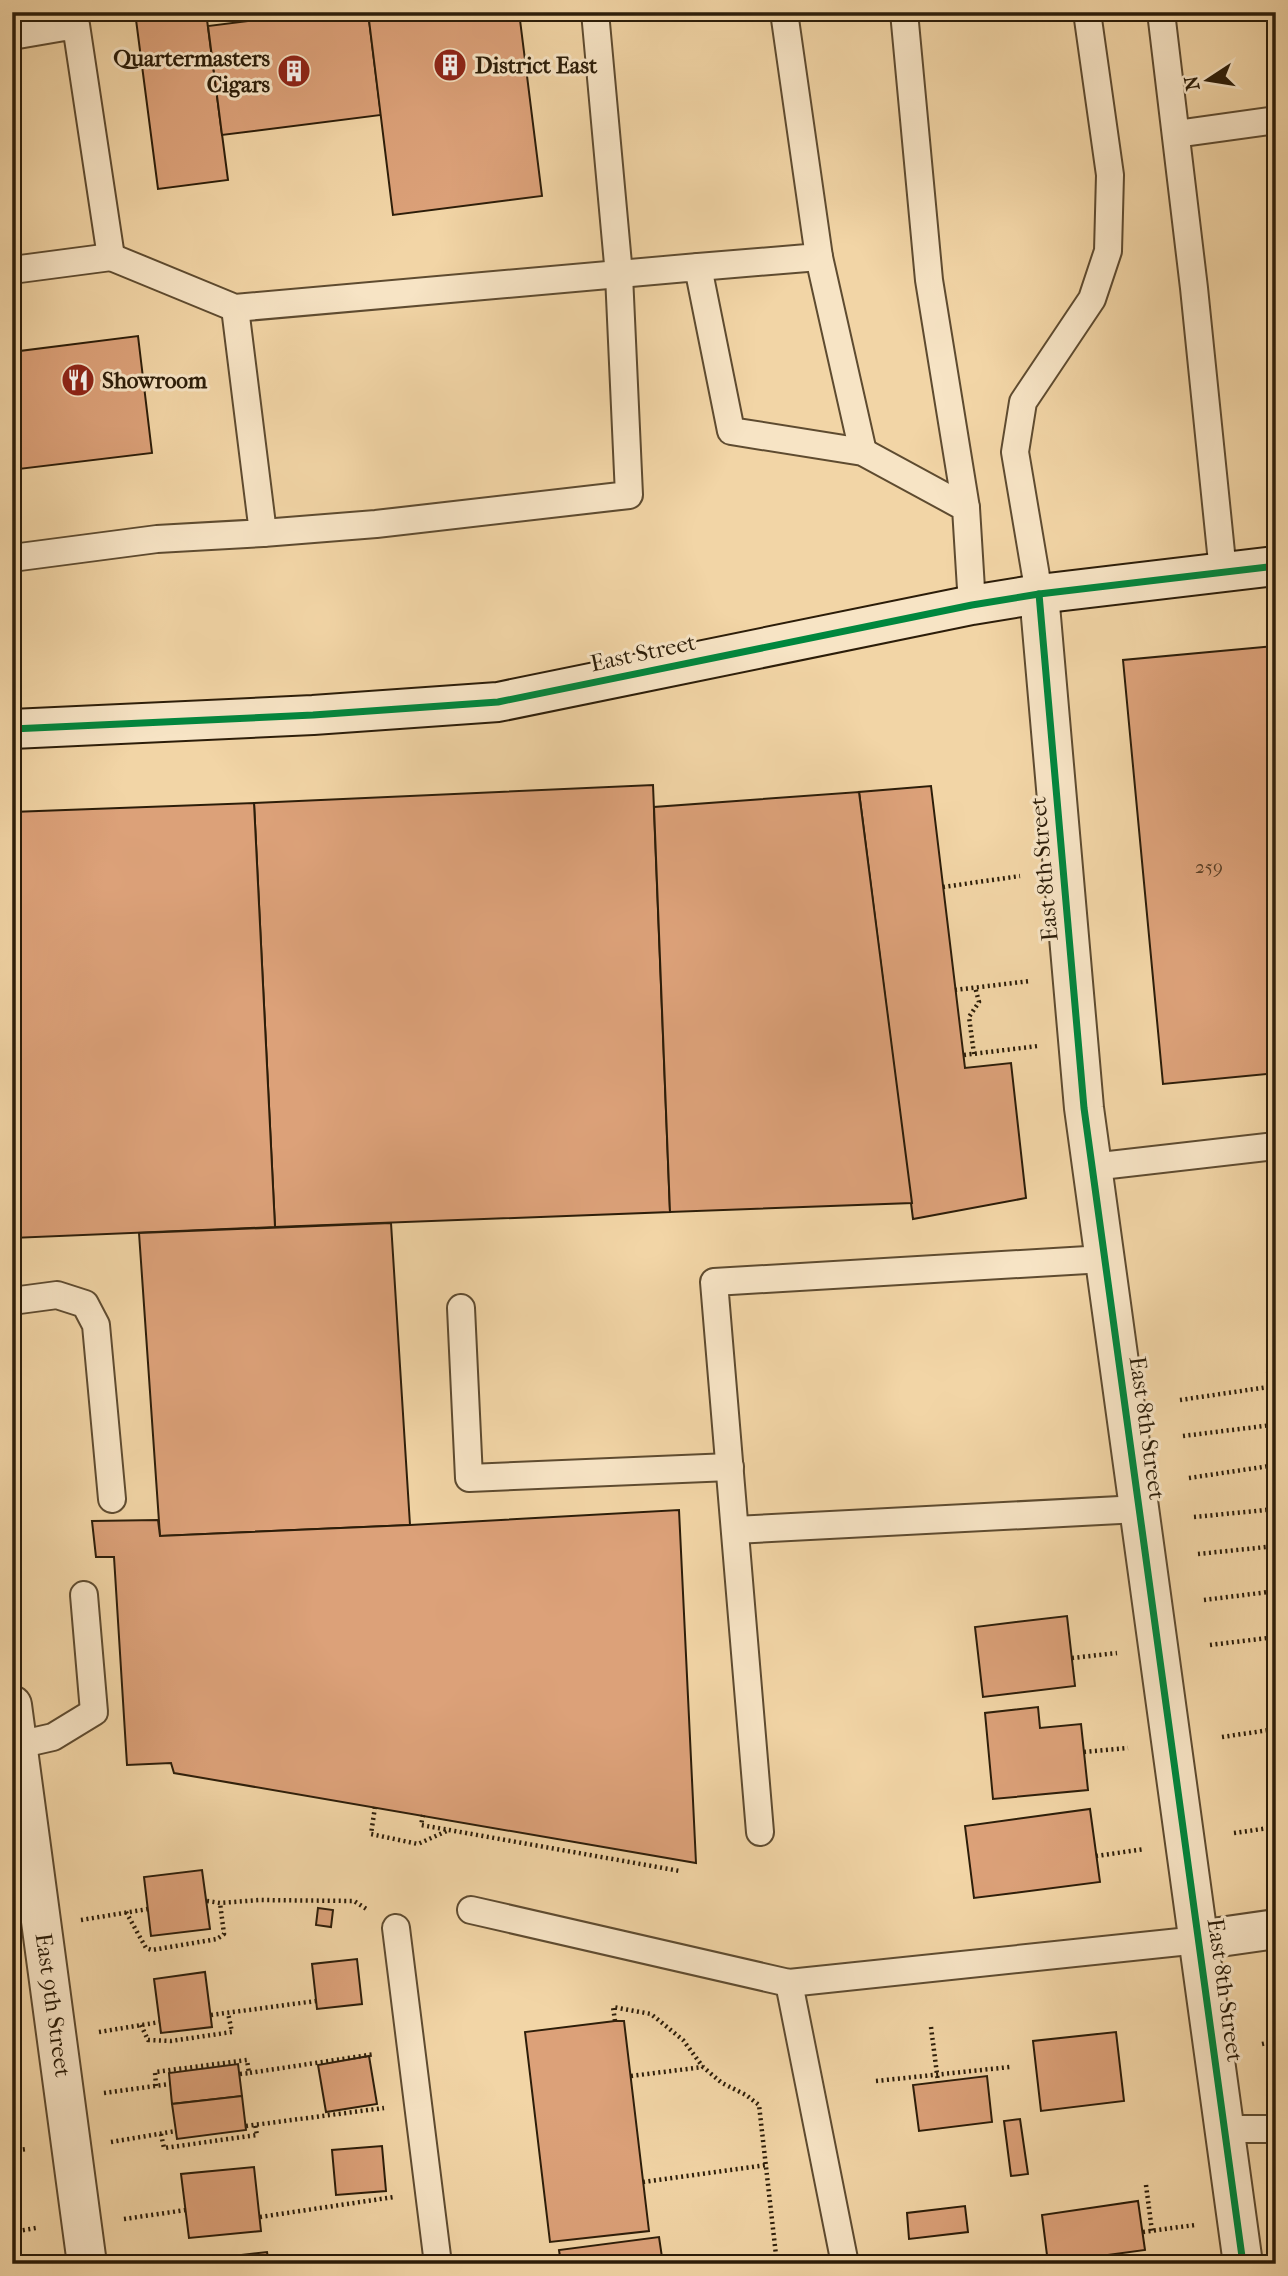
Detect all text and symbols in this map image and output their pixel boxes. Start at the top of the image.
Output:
place label: Quartermasters Cigars [113,45,271,98]
building icon: District East [431,46,469,84]
north arrow [1172,46,1242,116]
building icon: Quartermasters Cigars [275,52,313,90]
place label: District East [475,52,598,79]
text: N [1180,73,1205,93]
restaurant icon: Showroom [59,361,97,399]
place label: Showroom [102,367,208,394]
street label: East Street [588,629,698,677]
street label: East 8th Street [1024,796,1064,942]
house number: 259 [1195,856,1223,878]
street label: East 8th Street [1124,1355,1170,1501]
street label: East 8th Street [1202,1917,1248,2063]
street label: East 9th Street [30,1931,76,2079]

